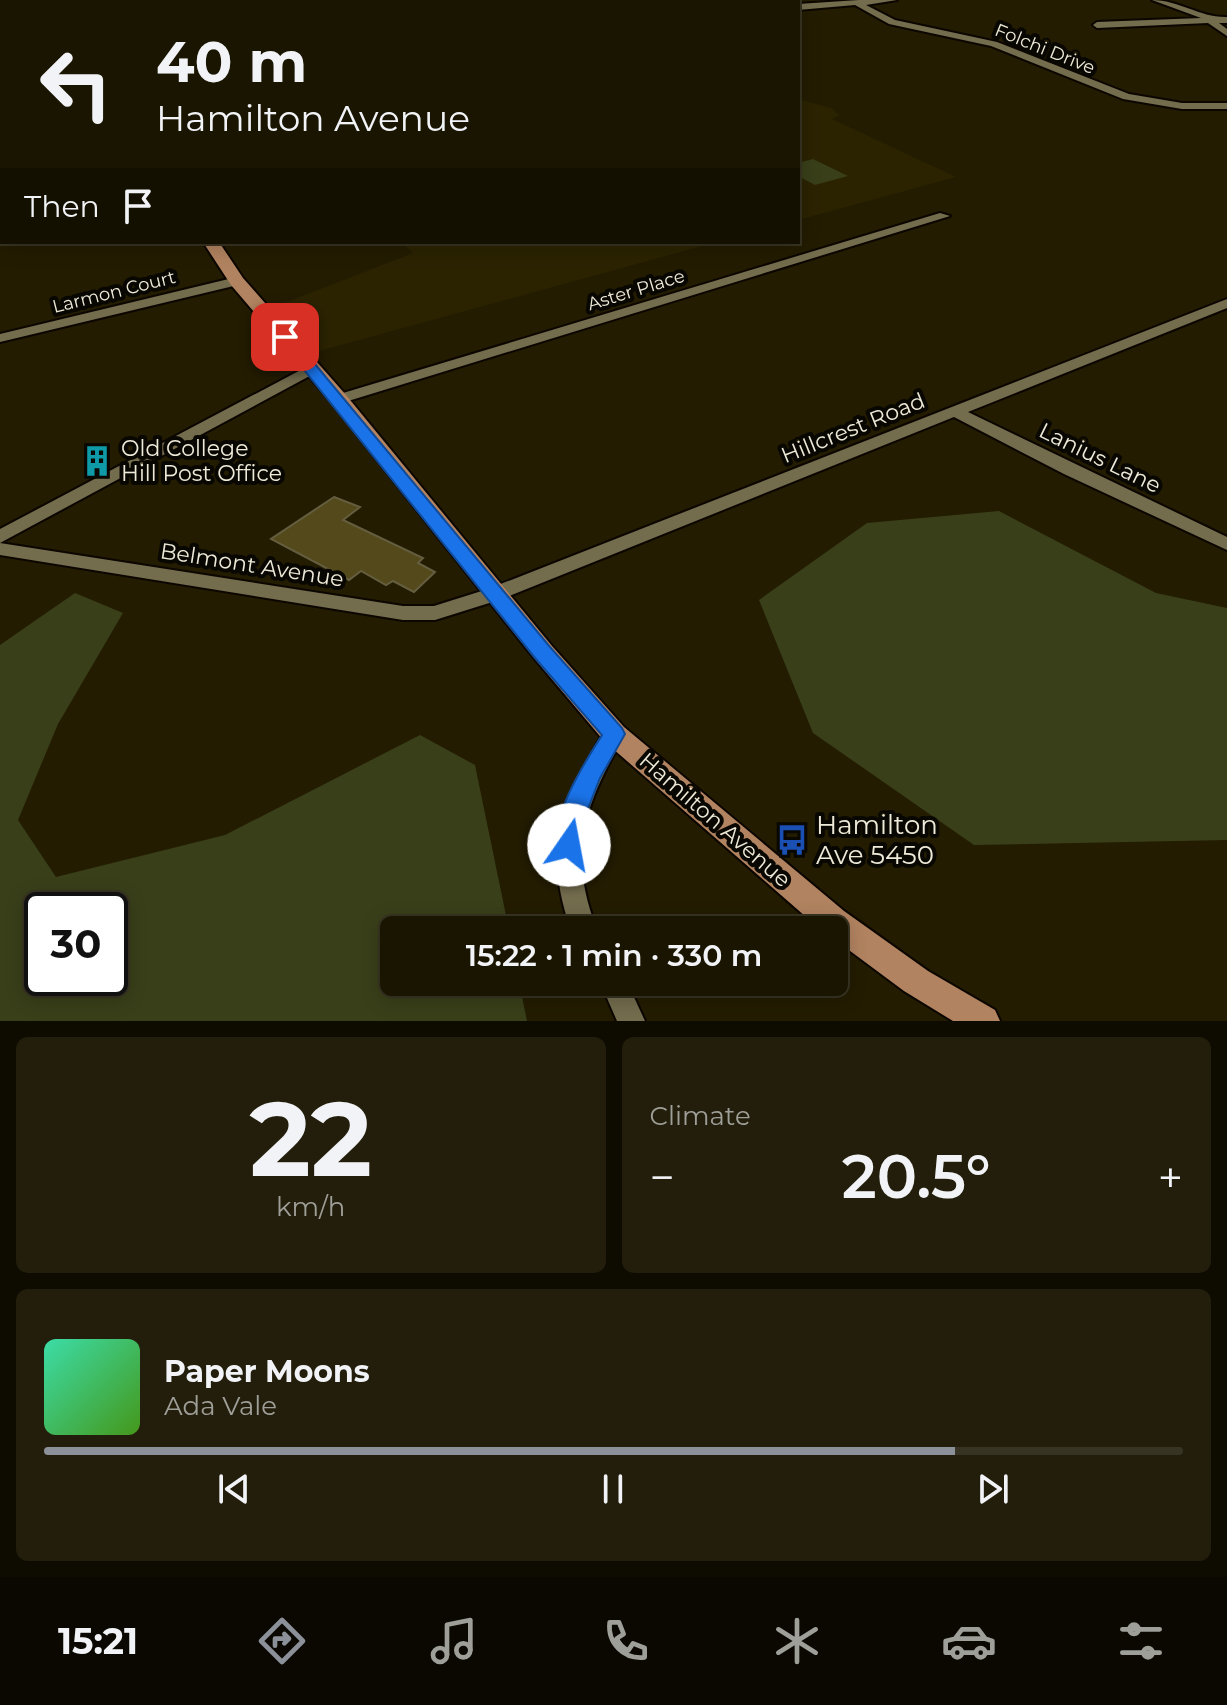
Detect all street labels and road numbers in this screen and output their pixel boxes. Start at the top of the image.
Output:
street label: Folchi Drive [992,19,1098,79]
street label: Aster Place [585,265,687,315]
street label: Larmon Court [50,266,178,318]
street label: Hillcrest Road [777,387,929,469]
street label: Lanius Lane [1035,417,1165,499]
street label: Belmont Avenue [158,537,346,593]
street label: Hamilton Avenue [634,747,796,893]

